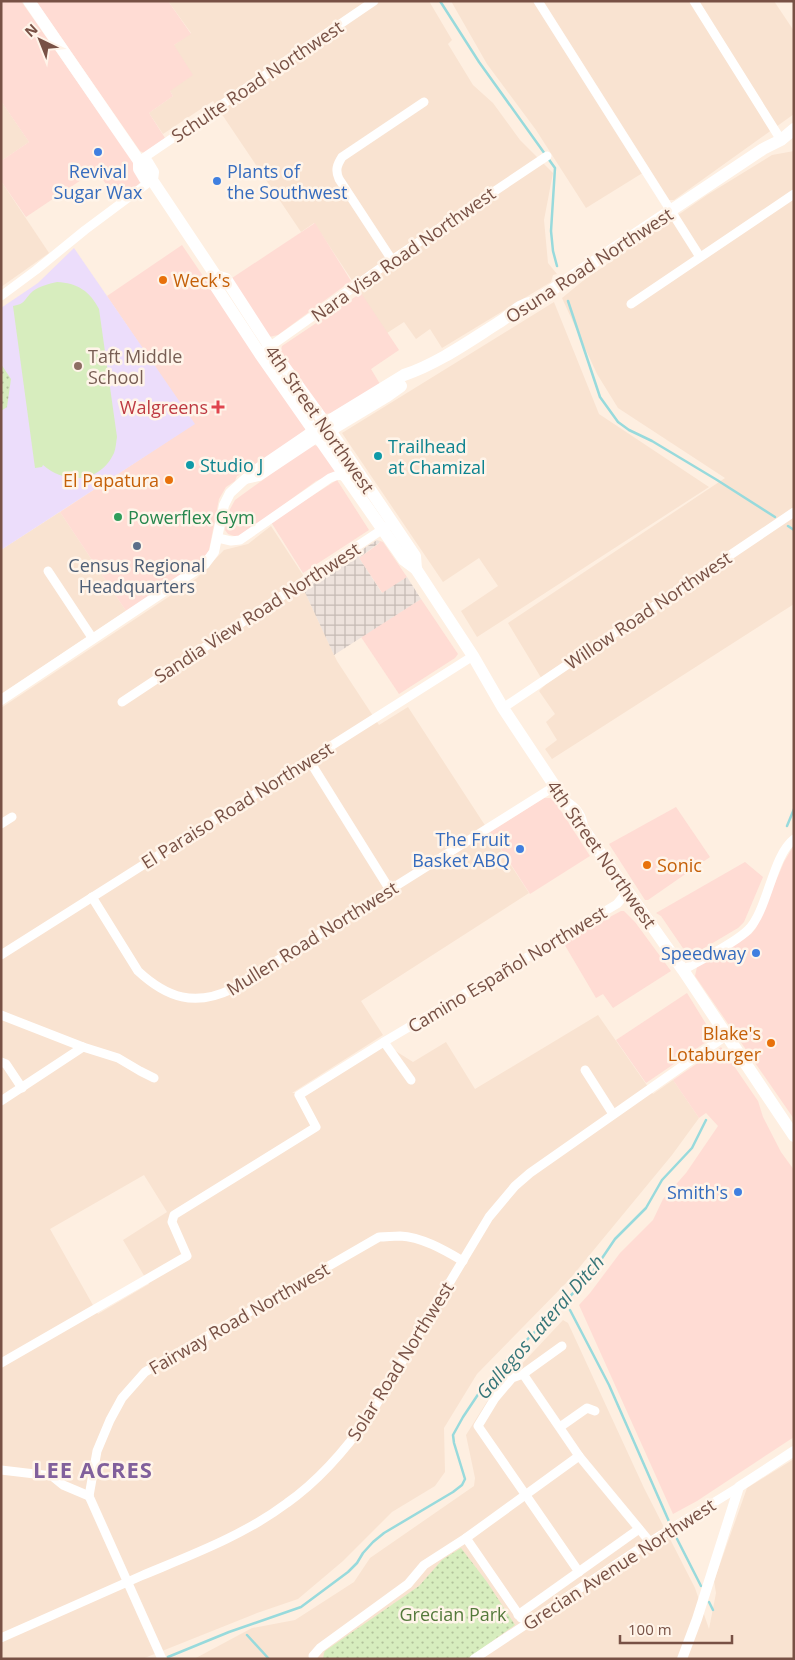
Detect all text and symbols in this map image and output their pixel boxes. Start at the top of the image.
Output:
north arrow [15,15,65,65]
street label: Schulte Road Northwest [166,15,348,147]
text: N [20,19,41,41]
marker: Revival Sugar Wax [92,146,104,158]
place label: Revival Sugar Wax [54,159,143,204]
place label: Plants of the Southwest [227,159,347,204]
marker: Plants of the Southwest [211,175,223,187]
street label: Nara Visa Road Northwest [306,181,500,327]
street label: Osuna Road Northwest [501,202,677,328]
place label: Weck's [173,268,230,292]
marker: Weck's [157,274,169,286]
street label: 4th Street Northwest [260,340,380,498]
place label: Taft Middle School [88,344,182,389]
marker: Taft Middle School [72,360,84,372]
place label: Walgreens [120,395,208,419]
marker: Walgreens [212,401,224,413]
place label: Trailhead at Chamizal [388,434,486,479]
marker: Trailhead at Chamizal [372,450,384,462]
place label: Studio J [200,453,263,477]
marker: Studio J [184,459,196,471]
place label: El Papatura [63,468,159,492]
marker: El Papatura [163,474,175,486]
place label: Powerflex Gym [128,505,255,529]
marker: Powerflex Gym [112,511,124,523]
street label: Sandia View Road Northwest [149,536,365,688]
marker: Census Regional Headquarters [131,540,143,552]
street label: Willow Road Northwest [560,545,736,675]
place label: Census Regional Headquarters [68,553,206,598]
street label: El Paraiso Road Northwest [137,736,337,874]
street label: 4th Street Northwest [542,775,662,933]
place label: The Fruit Basket ABQ [412,827,510,872]
marker: The Fruit Basket ABQ [514,843,526,855]
place label: Sonic [657,853,702,877]
marker: Sonic [641,859,653,871]
street label: Mullen Road Northwest [222,875,402,1001]
street label: Camino Español Northwest [403,900,611,1038]
place label: Speedway [661,941,747,965]
marker: Speedway [750,947,762,959]
place label: Blake's Lotaburger [668,1021,762,1066]
marker: Blake's Lotaburger [765,1037,777,1049]
place label: Smith's [667,1180,728,1204]
marker: Smith's [732,1186,744,1198]
water label: Gallegos Lateral Ditch [470,1249,610,1405]
street label: Fairway Road Northwest [144,1256,334,1380]
street label: Solar Road Northwest [341,1277,459,1445]
district label: LEE ACRES [33,1454,153,1484]
street label: Grecian Avenue Northwest [518,1493,720,1635]
park label: Grecian Park [399,1602,507,1626]
scale bar [620,1612,732,1644]
text: 100 m [628,1619,672,1639]

